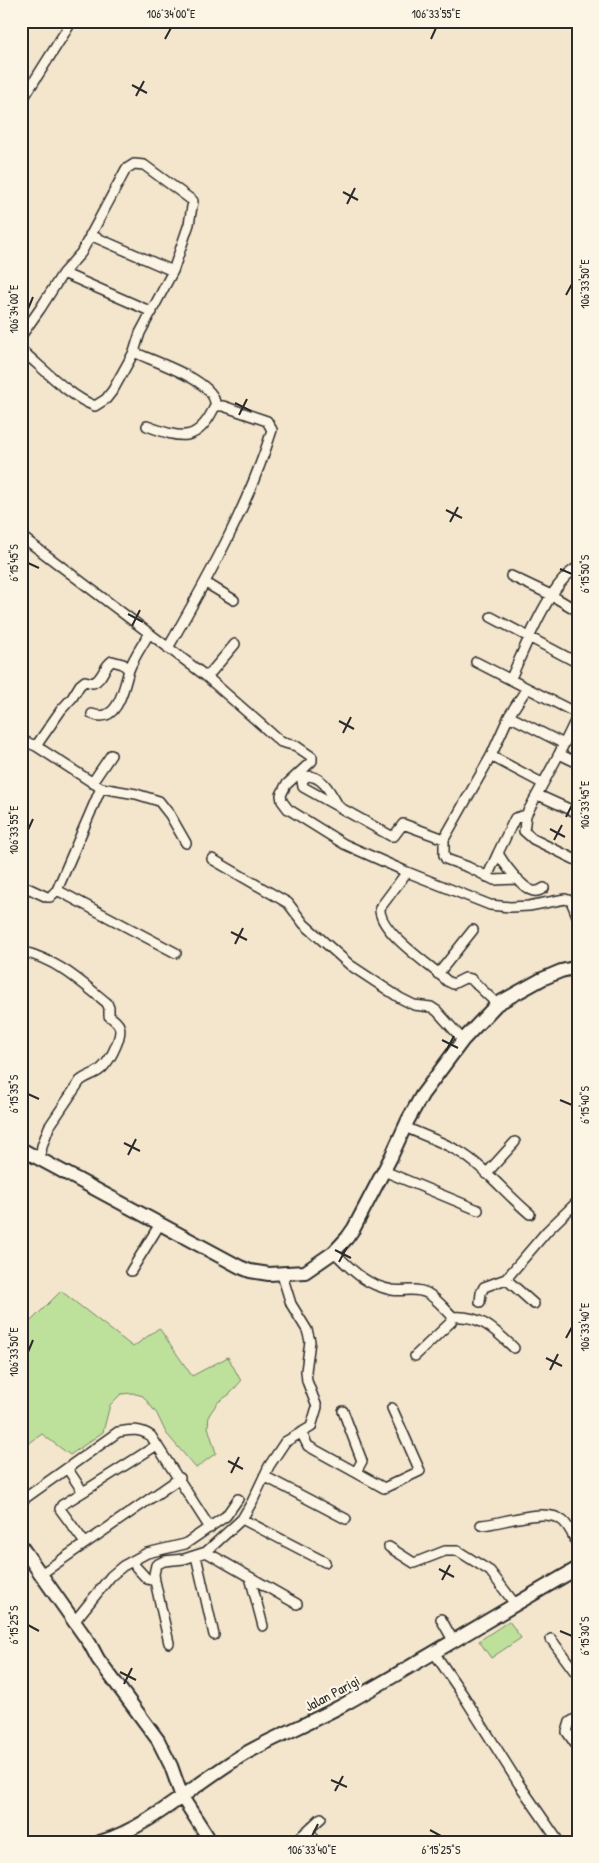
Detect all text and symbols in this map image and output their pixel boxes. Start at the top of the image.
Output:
text: 106°34'00"E [147,5,196,22]
text: 106°33'55"E [411,5,461,22]
text: 106°33'50"E [576,259,593,309]
text: 106°34'00"E [5,284,22,333]
text: 6°15'45"S [5,544,22,582]
text: 6°15'50"S [576,554,593,593]
text: 106°33'45"E [576,780,593,829]
text: 106°33'55"E [5,805,22,855]
text: 6°15'35"S [5,1074,22,1113]
text: 6°15'40"S [576,1086,593,1124]
text: 106°33'40"E [576,1302,593,1351]
text: 106°33'50"E [5,1327,22,1377]
text: 6°15'25"S [5,1605,22,1644]
text: 6°15'30"S [576,1616,593,1655]
street label: Jalan Parigi [301,1671,363,1716]
text: 106°33'40"E [288,1841,337,1858]
text: 6°15'25"S [422,1841,461,1858]

